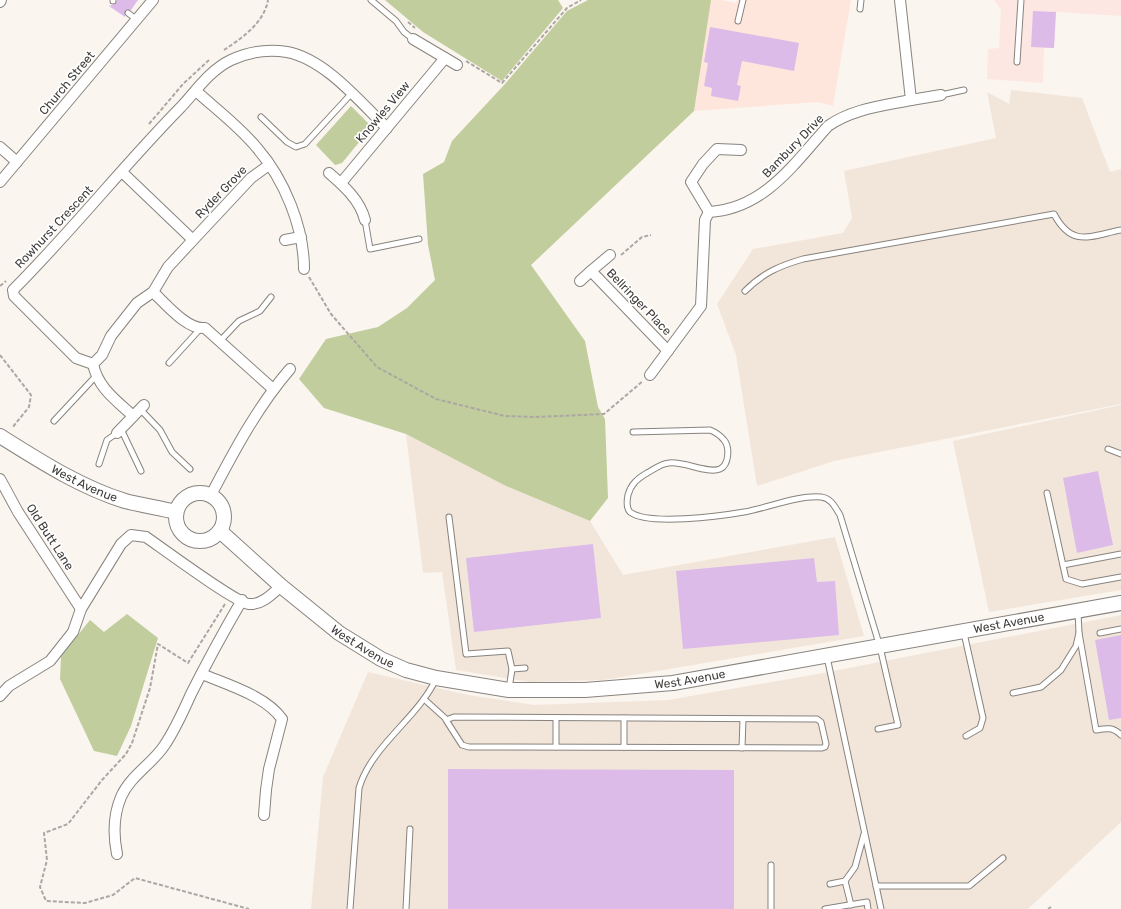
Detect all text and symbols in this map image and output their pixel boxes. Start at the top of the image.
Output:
street label: Church Street [36,48,98,118]
street label: Knowles View [353,78,413,146]
street label: Bambury Drive [759,111,827,180]
street label: Ryder Grove [192,163,250,221]
street label: Rowhurst Crescent [12,183,96,271]
street label: Bellringer Place [604,266,674,338]
street label: West Avenue [49,462,120,505]
street label: Old Butt Lane [23,501,77,573]
street label: West Avenue [972,610,1046,636]
street label: West Avenue [328,622,397,671]
street label: West Avenue [654,667,727,691]

